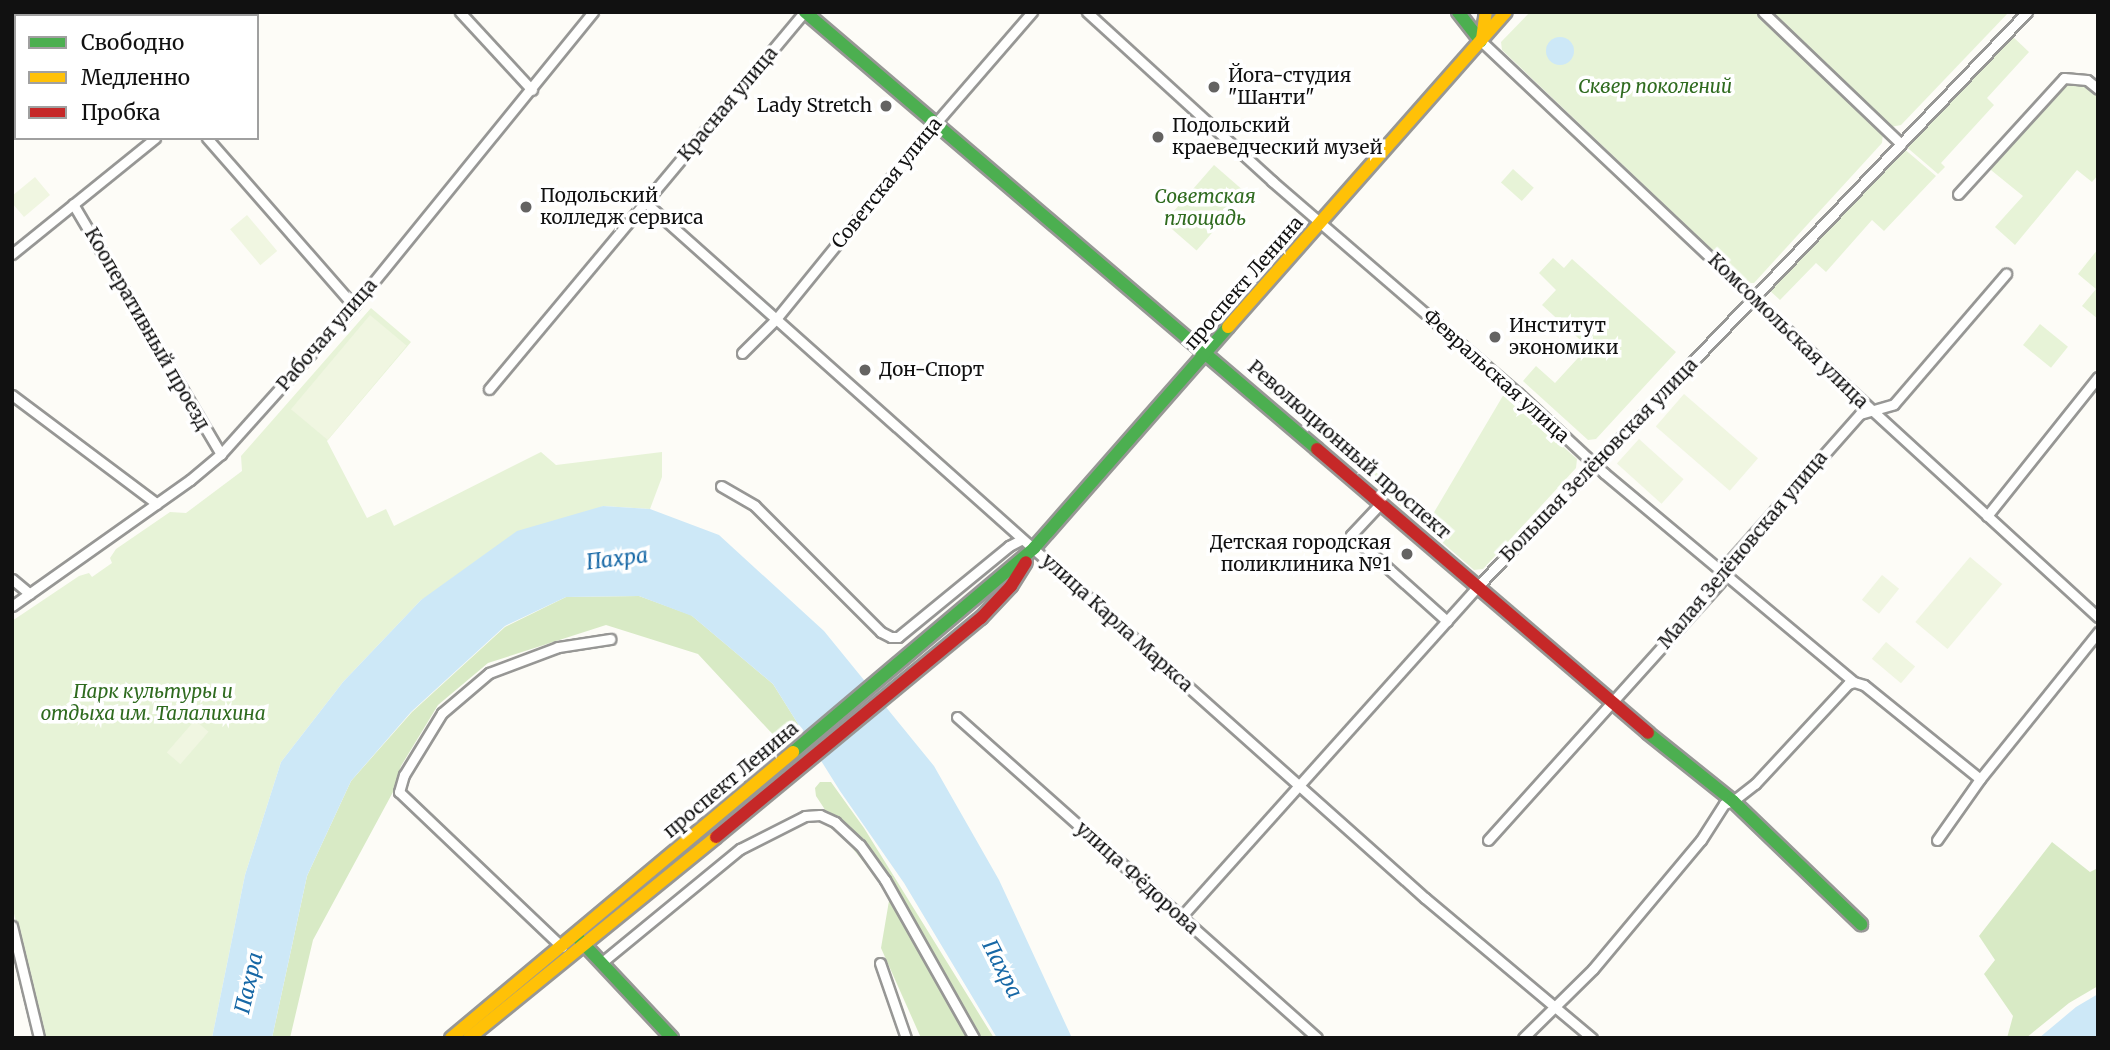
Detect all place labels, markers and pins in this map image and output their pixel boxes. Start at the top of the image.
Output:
place label: Йога-студия "Шанти" [1228,65,1351,109]
marker: Йога-студия "Шанти" [1206,79,1222,95]
place label: Lady Stretch [757,95,872,117]
marker: Lady Stretch [878,98,894,114]
place label: Подольский краеведческий музей [1172,115,1383,159]
marker: Подольский краеведческий музей [1150,129,1166,145]
place label: Подольский колледж сервиса [540,185,703,229]
marker: Подольский колледж сервиса [518,199,534,215]
place label: Институт экономики [1509,315,1619,359]
marker: Институт экономики [1487,329,1503,345]
place label: Дон-Спорт [879,359,984,381]
marker: Дон-Спорт [857,362,873,378]
place label: Детская городская поликлиника №1 [1210,532,1391,576]
marker: Детская городская поликлиника №1 [1397,544,1417,564]

